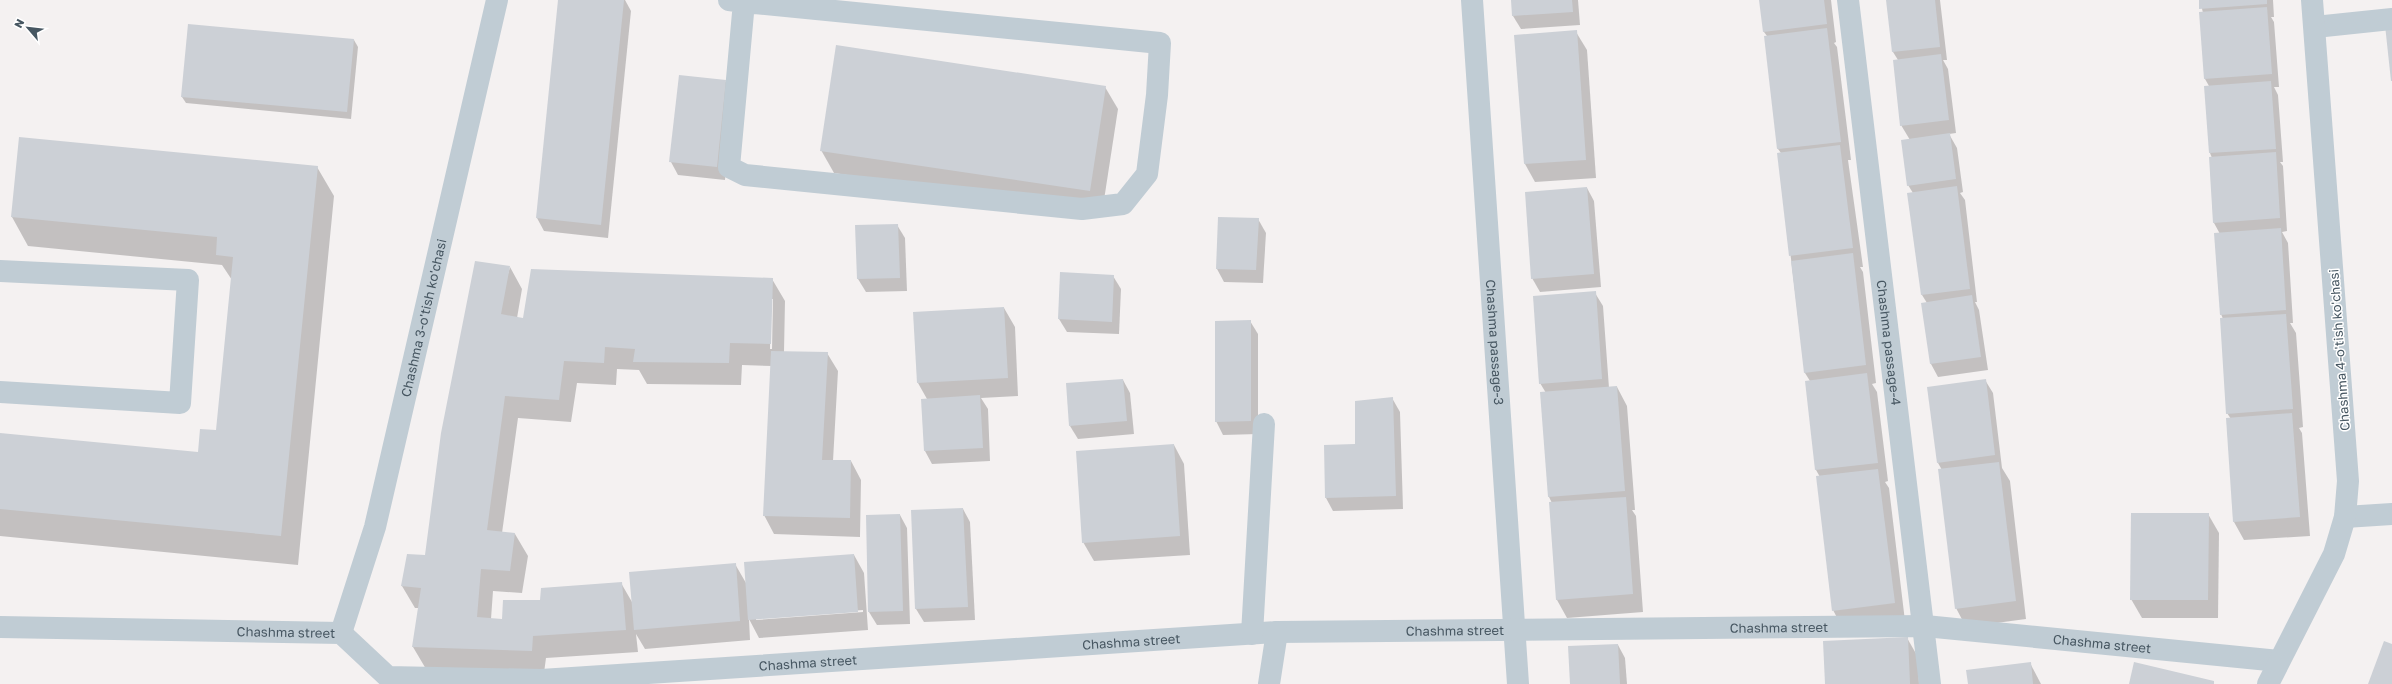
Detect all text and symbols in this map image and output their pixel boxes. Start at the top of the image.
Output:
north arrow [8,8,48,48]
text: N [11,16,26,30]
street label: Chashma 3-o'tish ko'chasi [397,237,449,398]
street label: Chashma 4-o'tish ko'chasi [2325,269,2353,431]
street label: Chashma passage-3 [1483,279,1507,406]
street label: Chashma passage-4 [1874,279,1905,406]
street label: Chashma street [1730,619,1828,636]
street label: Chashma street [1406,622,1504,639]
street label: Chashma street [237,623,335,641]
street label: Chashma street [1082,630,1181,653]
street label: Chashma street [2052,631,2152,656]
street label: Chashma street [758,651,858,674]

